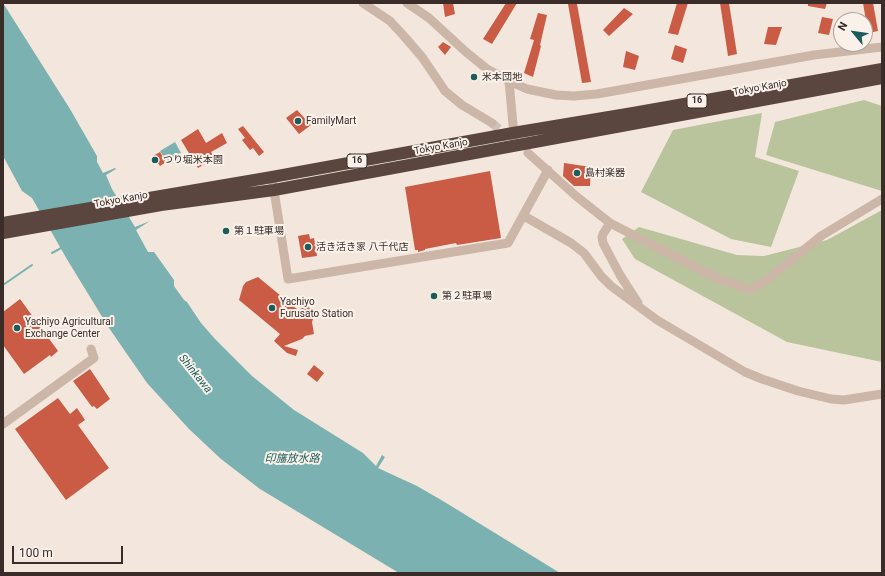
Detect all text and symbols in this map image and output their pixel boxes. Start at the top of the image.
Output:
north arrow [833,12,873,52]
text: N [835,20,851,33]
place label: 米本団地 [482,71,522,83]
marker: 米本団地 [469,72,479,82]
street label: Tokyo Kanjo [732,77,788,99]
road number: 16 [687,94,707,108]
place label: FamilyMart [306,115,356,127]
marker: FamilyMart [293,116,303,126]
street label: Tokyo Kanjo [413,136,469,158]
place label: つり堀米本園 [163,154,223,166]
road number: 16 [347,154,367,168]
marker: つり堀米本園 [150,155,160,165]
place label: 島村楽器 [585,167,625,179]
marker: 島村楽器 [572,168,582,178]
street label: Tokyo Kanjo [93,189,149,211]
place label: 第１駐車場 [234,225,284,237]
marker: 第１駐車場 [221,226,231,236]
place label: 活き活き家 八千代店 [316,241,408,253]
marker: 活き活き家 八千代店 [303,242,313,252]
place label: 第２駐車場 [442,290,492,302]
marker: 第２駐車場 [429,291,439,301]
place label: Yachiyo Furusato Station [280,296,353,320]
marker: Yachiyo Furusato Station [267,303,277,313]
place label: Yachiyo Agricultural Exchange Center [25,316,113,340]
marker: Yachiyo Agricultural Exchange Center [12,323,22,333]
water label: Shinkawa [175,352,215,396]
water label: 印旛放水路 [265,452,319,466]
scale bar [14,538,125,564]
text: 100 m [19,546,53,560]

